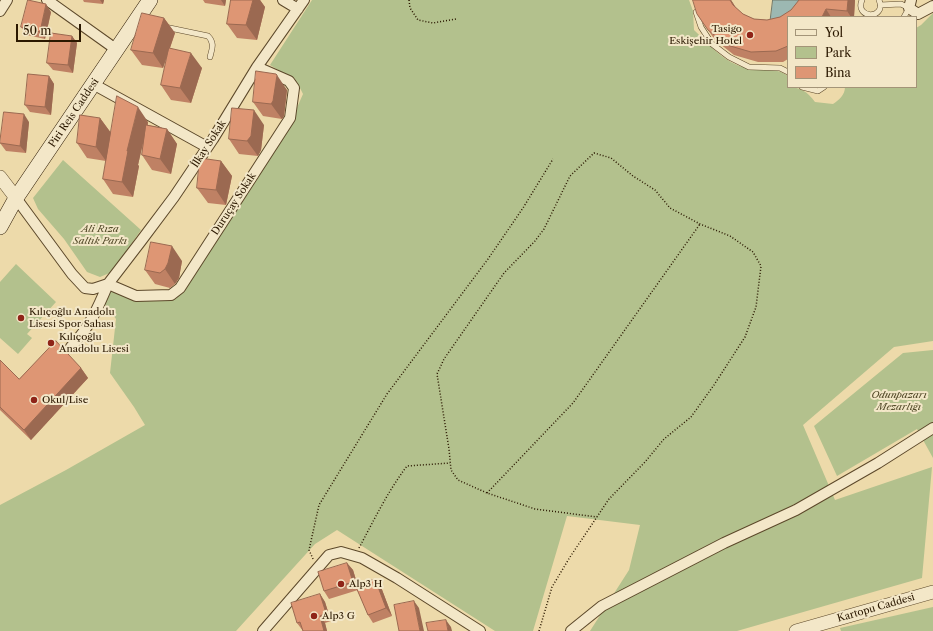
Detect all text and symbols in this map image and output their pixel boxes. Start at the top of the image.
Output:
scale bar [18,16,83,42]
legend [787,16,917,88]
text: 50 m [23,23,52,38]
place label: Tasigo Eskişehir Hotel [669,23,742,46]
text: Yol [825,25,843,40]
marker: Tasigo Eskişehir Hotel [745,30,755,40]
text: Park [825,45,851,60]
text: Bina [825,65,851,80]
street label: Piri Reis Caddesi [46,76,102,150]
street label: İlkay Sokak [189,118,229,170]
street label: Duruçay Sokak [209,171,259,237]
park label: Ali Rıza Saltık Parkı [73,223,127,246]
place label: Kılıçoğlu Anadolu Lisesi Spor Sahası [29,306,115,330]
marker: Kılıçoğlu Anadolu Lisesi Spor Sahası [16,313,26,323]
place label: Kılıçoğlu Anadolu Lisesi [59,331,129,354]
marker: Kılıçoğlu Anadolu Lisesi [46,338,56,348]
park label: Odunpazarı Mezarlığı [871,389,927,412]
place label: Okul/Lise [42,394,88,406]
marker: Okul/Lise [29,395,39,405]
place label: Alp3 H [349,578,382,590]
marker: Alp3 H [336,579,346,589]
street label: Kartopu Caddesi [836,591,916,625]
place label: Alp3 G [322,610,355,622]
marker: Alp3 G [309,611,319,621]

